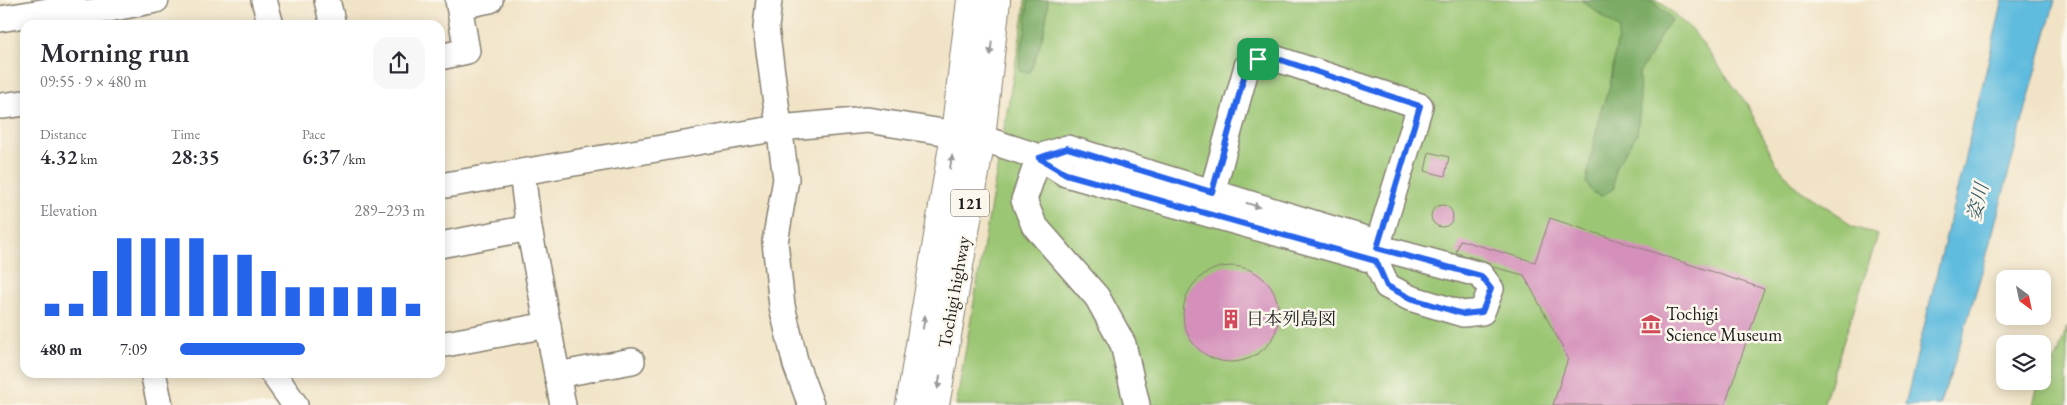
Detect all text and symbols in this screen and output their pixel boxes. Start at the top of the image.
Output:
text: Morning run [40,34,190,70]
button: share [373,37,425,89]
pin [1237,38,1279,80]
one-way arrow [987,41,995,57]
icon: arrive [1244,45,1272,73]
text: 09:55 · 9 × 480 m [40,71,147,92]
text: Distance [40,125,87,143]
text: Time [171,125,200,143]
text: Pace [302,125,326,143]
text: 4.32 [40,143,77,170]
text: 28:35 [171,143,220,170]
text: 6:37 [302,143,340,170]
text: km [77,150,98,168]
text: /km [340,150,366,168]
one-way arrow [947,154,955,170]
water label: 姿川 [1961,179,1995,224]
road number: 121 [951,190,989,217]
text: Elevation [40,200,98,221]
text: 289–293 m [354,200,425,221]
one-way arrow [1246,201,1261,209]
street label: Tochigi highway [932,234,975,350]
north arrow [1996,270,2051,325]
map controls [1996,270,2051,390]
place label: Tochigi Science Museum [1666,302,1782,346]
place label: 日本列島図 [1246,307,1336,330]
building icon: 日本列島図 [1220,308,1242,330]
museum icon: Tochigi Science Museum [1640,313,1662,335]
one-way arrow [920,314,928,330]
button: layers [1996,335,2051,390]
text: 480 m [40,339,82,360]
text: 7:09 [120,339,147,360]
one-way arrow [934,374,942,390]

